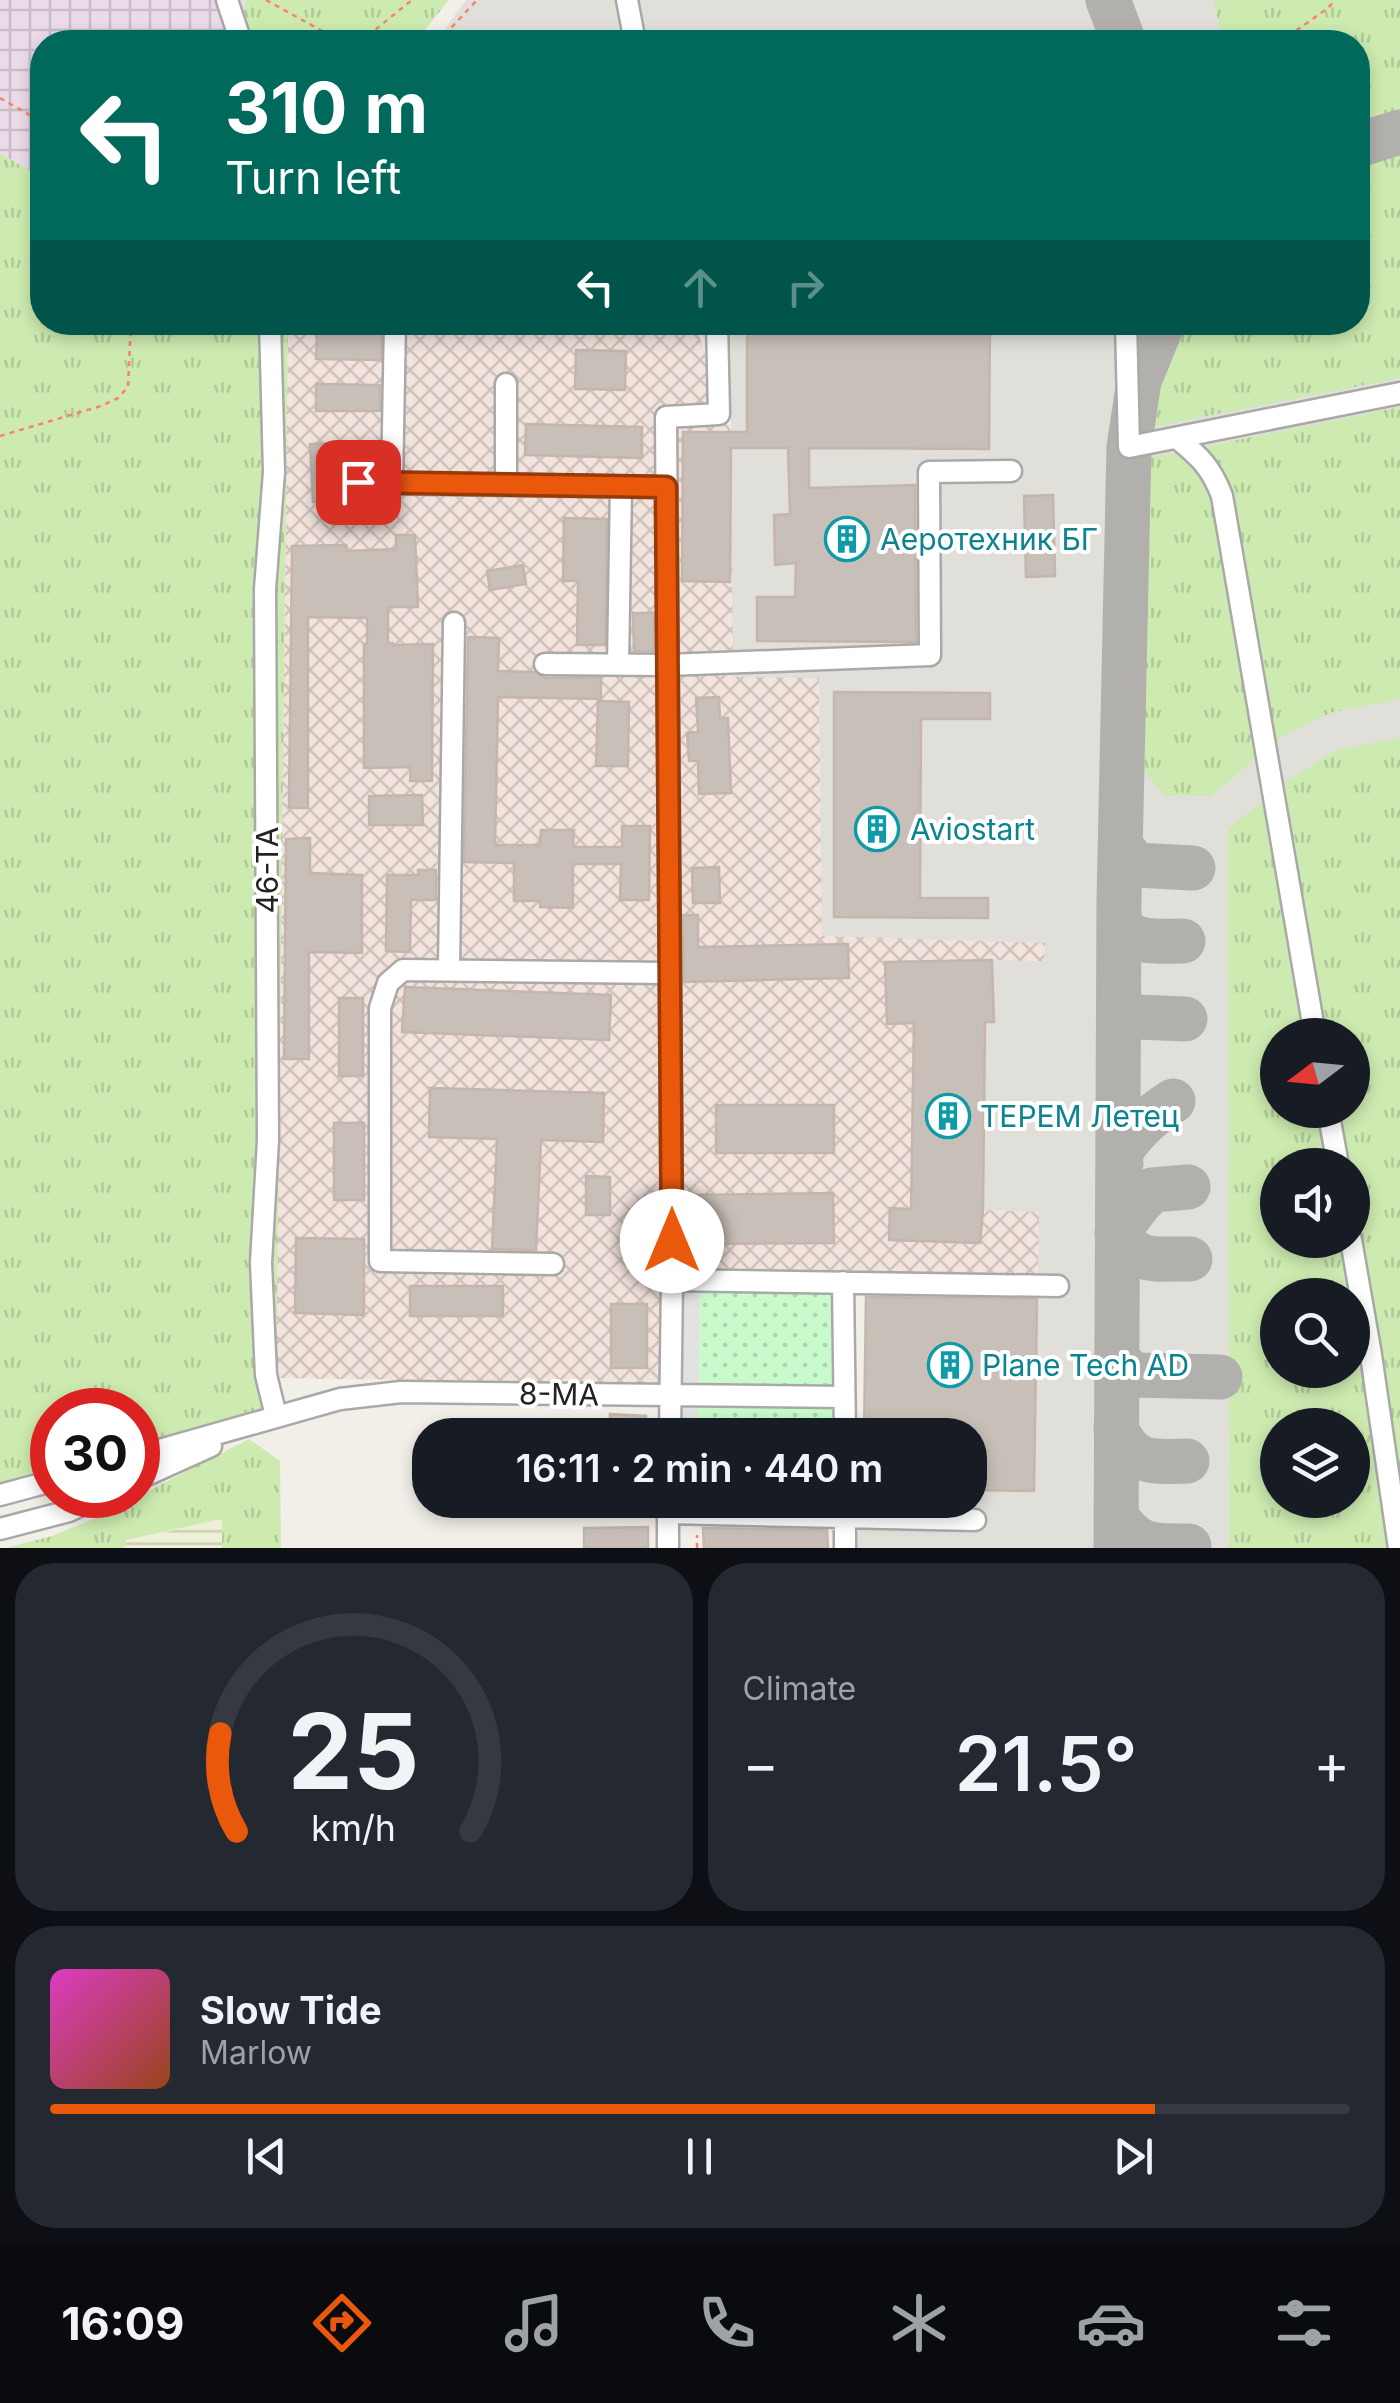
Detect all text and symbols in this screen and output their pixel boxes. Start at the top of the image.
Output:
text: 310 m [225,65,428,150]
icon: left [60,70,190,200]
text: Turn left [225,150,401,205]
icon: left [568,260,623,315]
icon: ahead [673,260,728,315]
icon: right [778,260,833,315]
pin [316,440,401,525]
icon: arrive [331,455,386,510]
building icon: Аеротехник БГ [824,516,870,562]
place label: Аеротехник БГ [880,521,1098,557]
building icon: Aviostart [854,806,900,852]
place label: Aviostart [910,811,1035,847]
street label: 46-ТА [249,826,285,914]
north arrow [1260,1018,1370,1128]
map controls [1260,1018,1370,1518]
building icon: ТЕРЕМ Летец [925,1093,971,1139]
place label: ТЕРЕМ Летец [980,1098,1179,1134]
button: sound [1260,1148,1370,1258]
position arrow [620,1189,724,1293]
button: search [1260,1278,1370,1388]
building icon: Plane Tech AD [927,1342,973,1388]
place label: Plane Tech AD [982,1347,1189,1383]
street label: 8-МА [519,1375,599,1413]
speed limit sign: 30 [30,1388,160,1518]
button: layers [1260,1408,1370,1518]
text: 16:11 · 2 min · 440 m [516,1445,883,1491]
text: Climate [743,1669,856,1708]
text: 25 [288,1688,420,1814]
text: 21.5° [955,1718,1138,1809]
text: − [743,1731,779,1797]
text: + [1314,1731,1350,1797]
text: km/h [311,1806,396,1850]
text: Slow Tide [200,1987,382,2033]
text: Marlow [200,2033,312,2072]
icon: previous [239,2129,294,2184]
icon: pause [672,2129,727,2184]
icon: next [1106,2129,1161,2184]
icon: directions [307,2288,377,2358]
icon: music [499,2288,569,2358]
icon: phone [692,2288,762,2358]
icon: climate [884,2288,954,2358]
icon: car [1076,2288,1146,2358]
icon: filters [1269,2288,1339,2358]
text: 16:09 [61,2296,184,2351]

